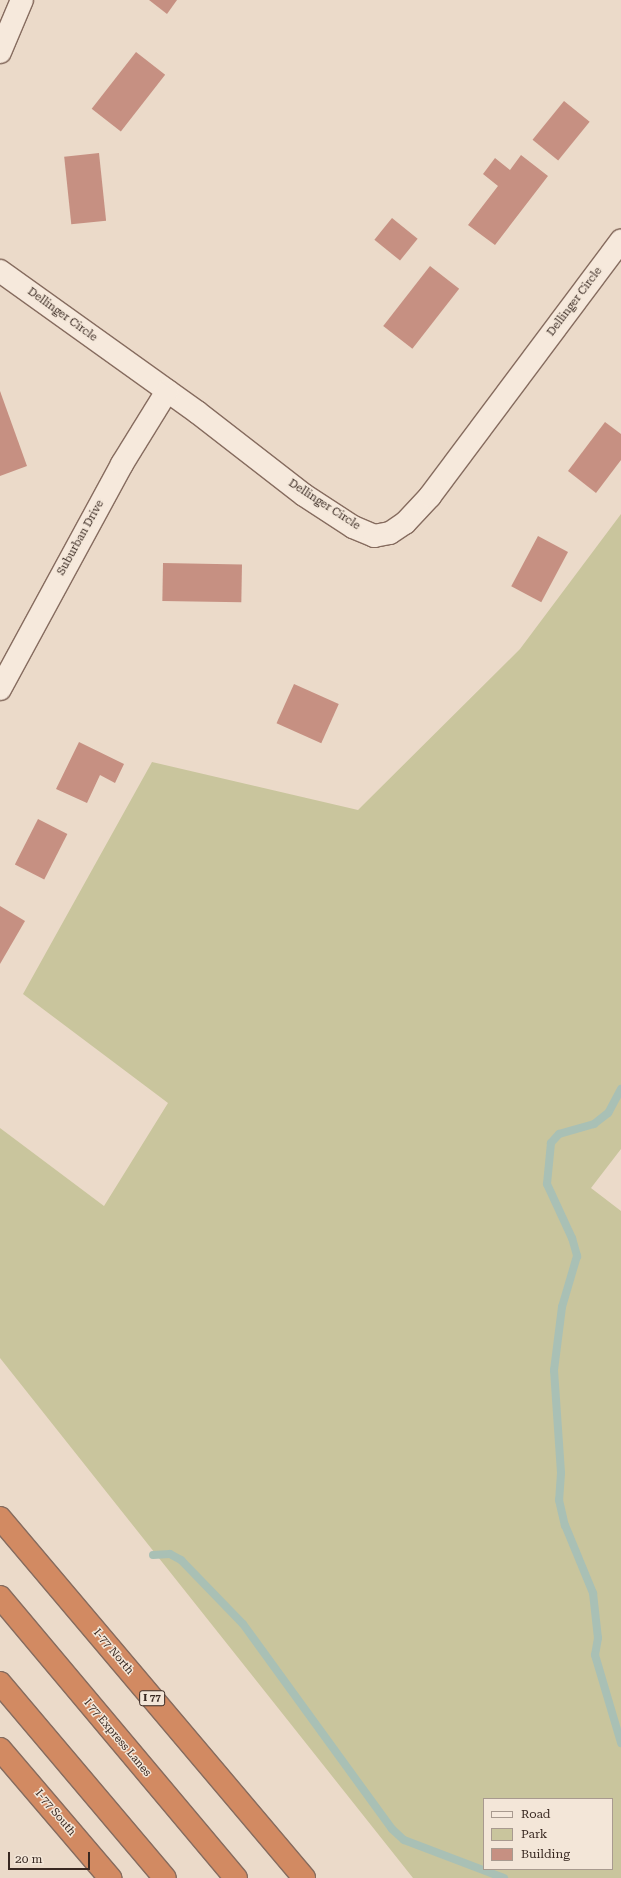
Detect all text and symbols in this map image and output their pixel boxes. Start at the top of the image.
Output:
street label: Dellinger Circle [545,265,605,339]
street label: Dellinger Circle [25,285,99,345]
street label: Dellinger Circle [286,477,362,533]
street label: Suburban Drive [55,498,107,578]
street label: I-77 North [90,1627,136,1677]
road number: I 77 [139,1690,165,1706]
street label: I 77 Express Lanes [81,1696,153,1780]
street label: I-77 South [32,1787,78,1839]
legend [483,1798,613,1870]
text: Road [521,1807,550,1821]
text: Park [521,1827,547,1841]
scale bar [10,1844,92,1870]
text: Building [521,1847,570,1861]
text: 20 m [15,1852,42,1866]

